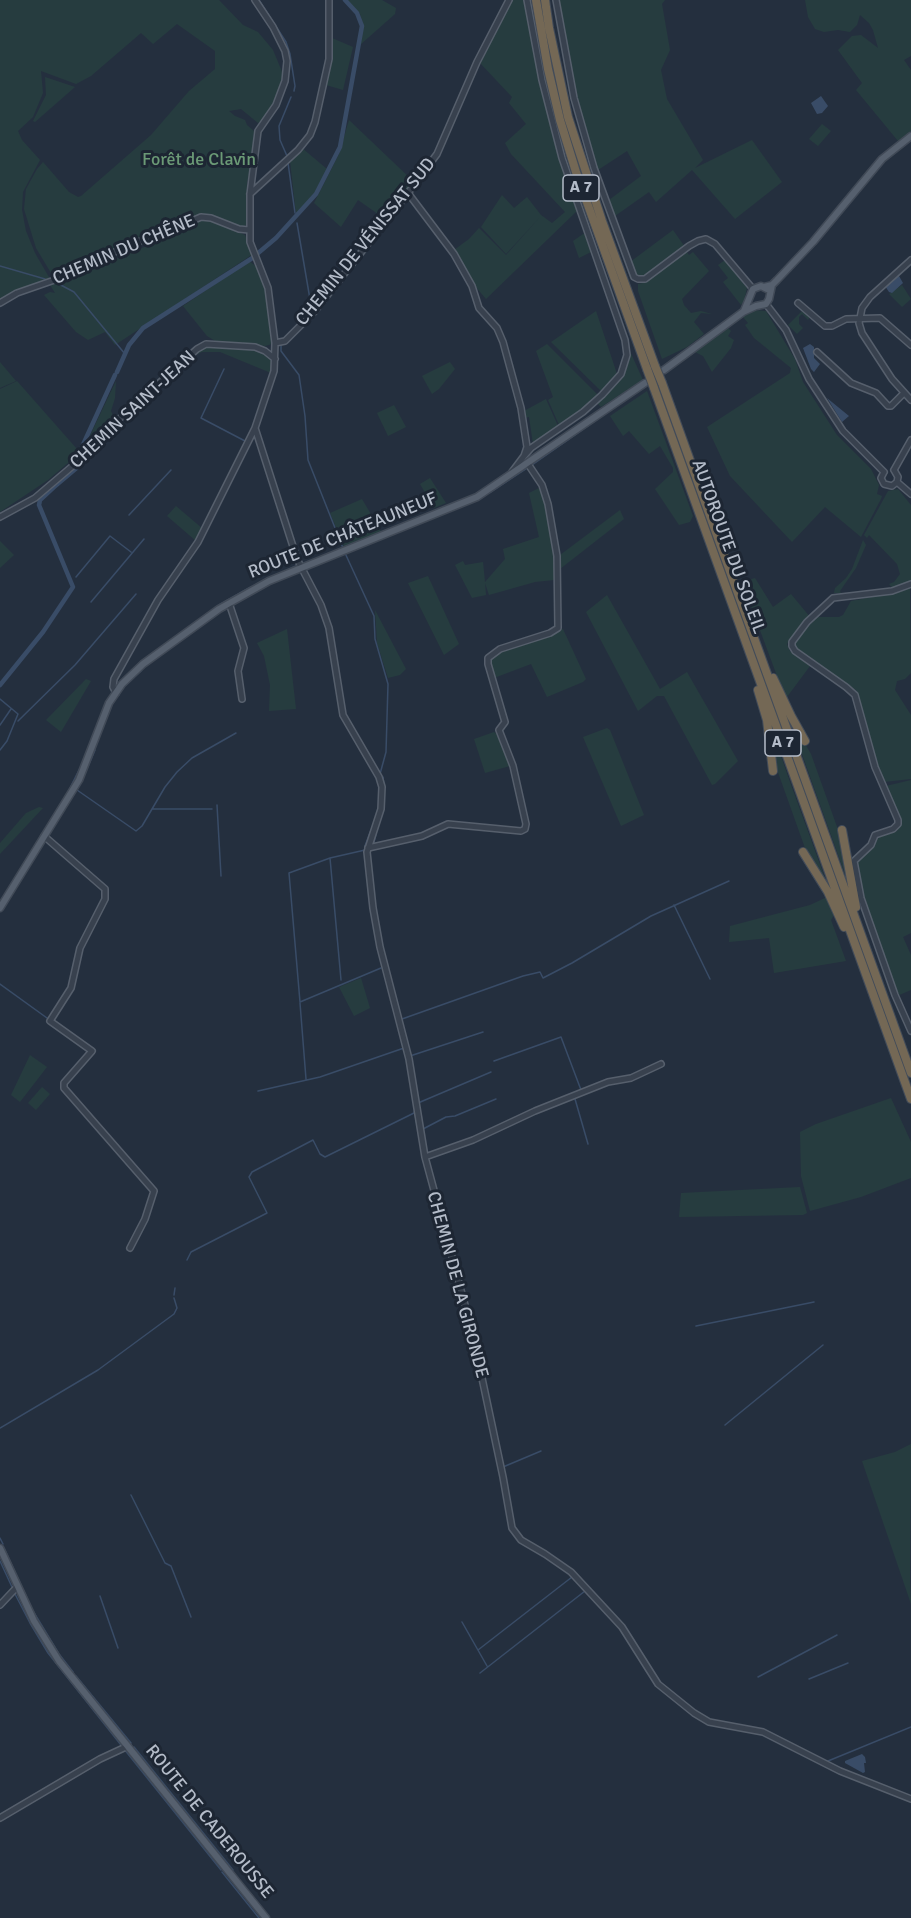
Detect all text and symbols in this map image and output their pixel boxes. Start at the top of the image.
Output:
park label: Forêt de Clavin [142,149,256,171]
street label: CHEMIN DE VÉNISSAT SUD [292,154,440,330]
road number: A 7 [563,175,599,201]
street label: CHEMIN DU CHÊNE [50,210,198,290]
street label: CHEMIN SAINT-JEAN [66,346,200,474]
street label: AUTOROUTE DU SOLEIL [686,457,770,637]
street label: ROUTE DE CHÂTEAUNEUF [245,488,441,584]
road number: A 7 [765,730,801,756]
street label: CHEMIN DE LA GIRONDE [422,1189,492,1381]
street label: ROUTE DE CADEROUSSE [140,1741,278,1903]

